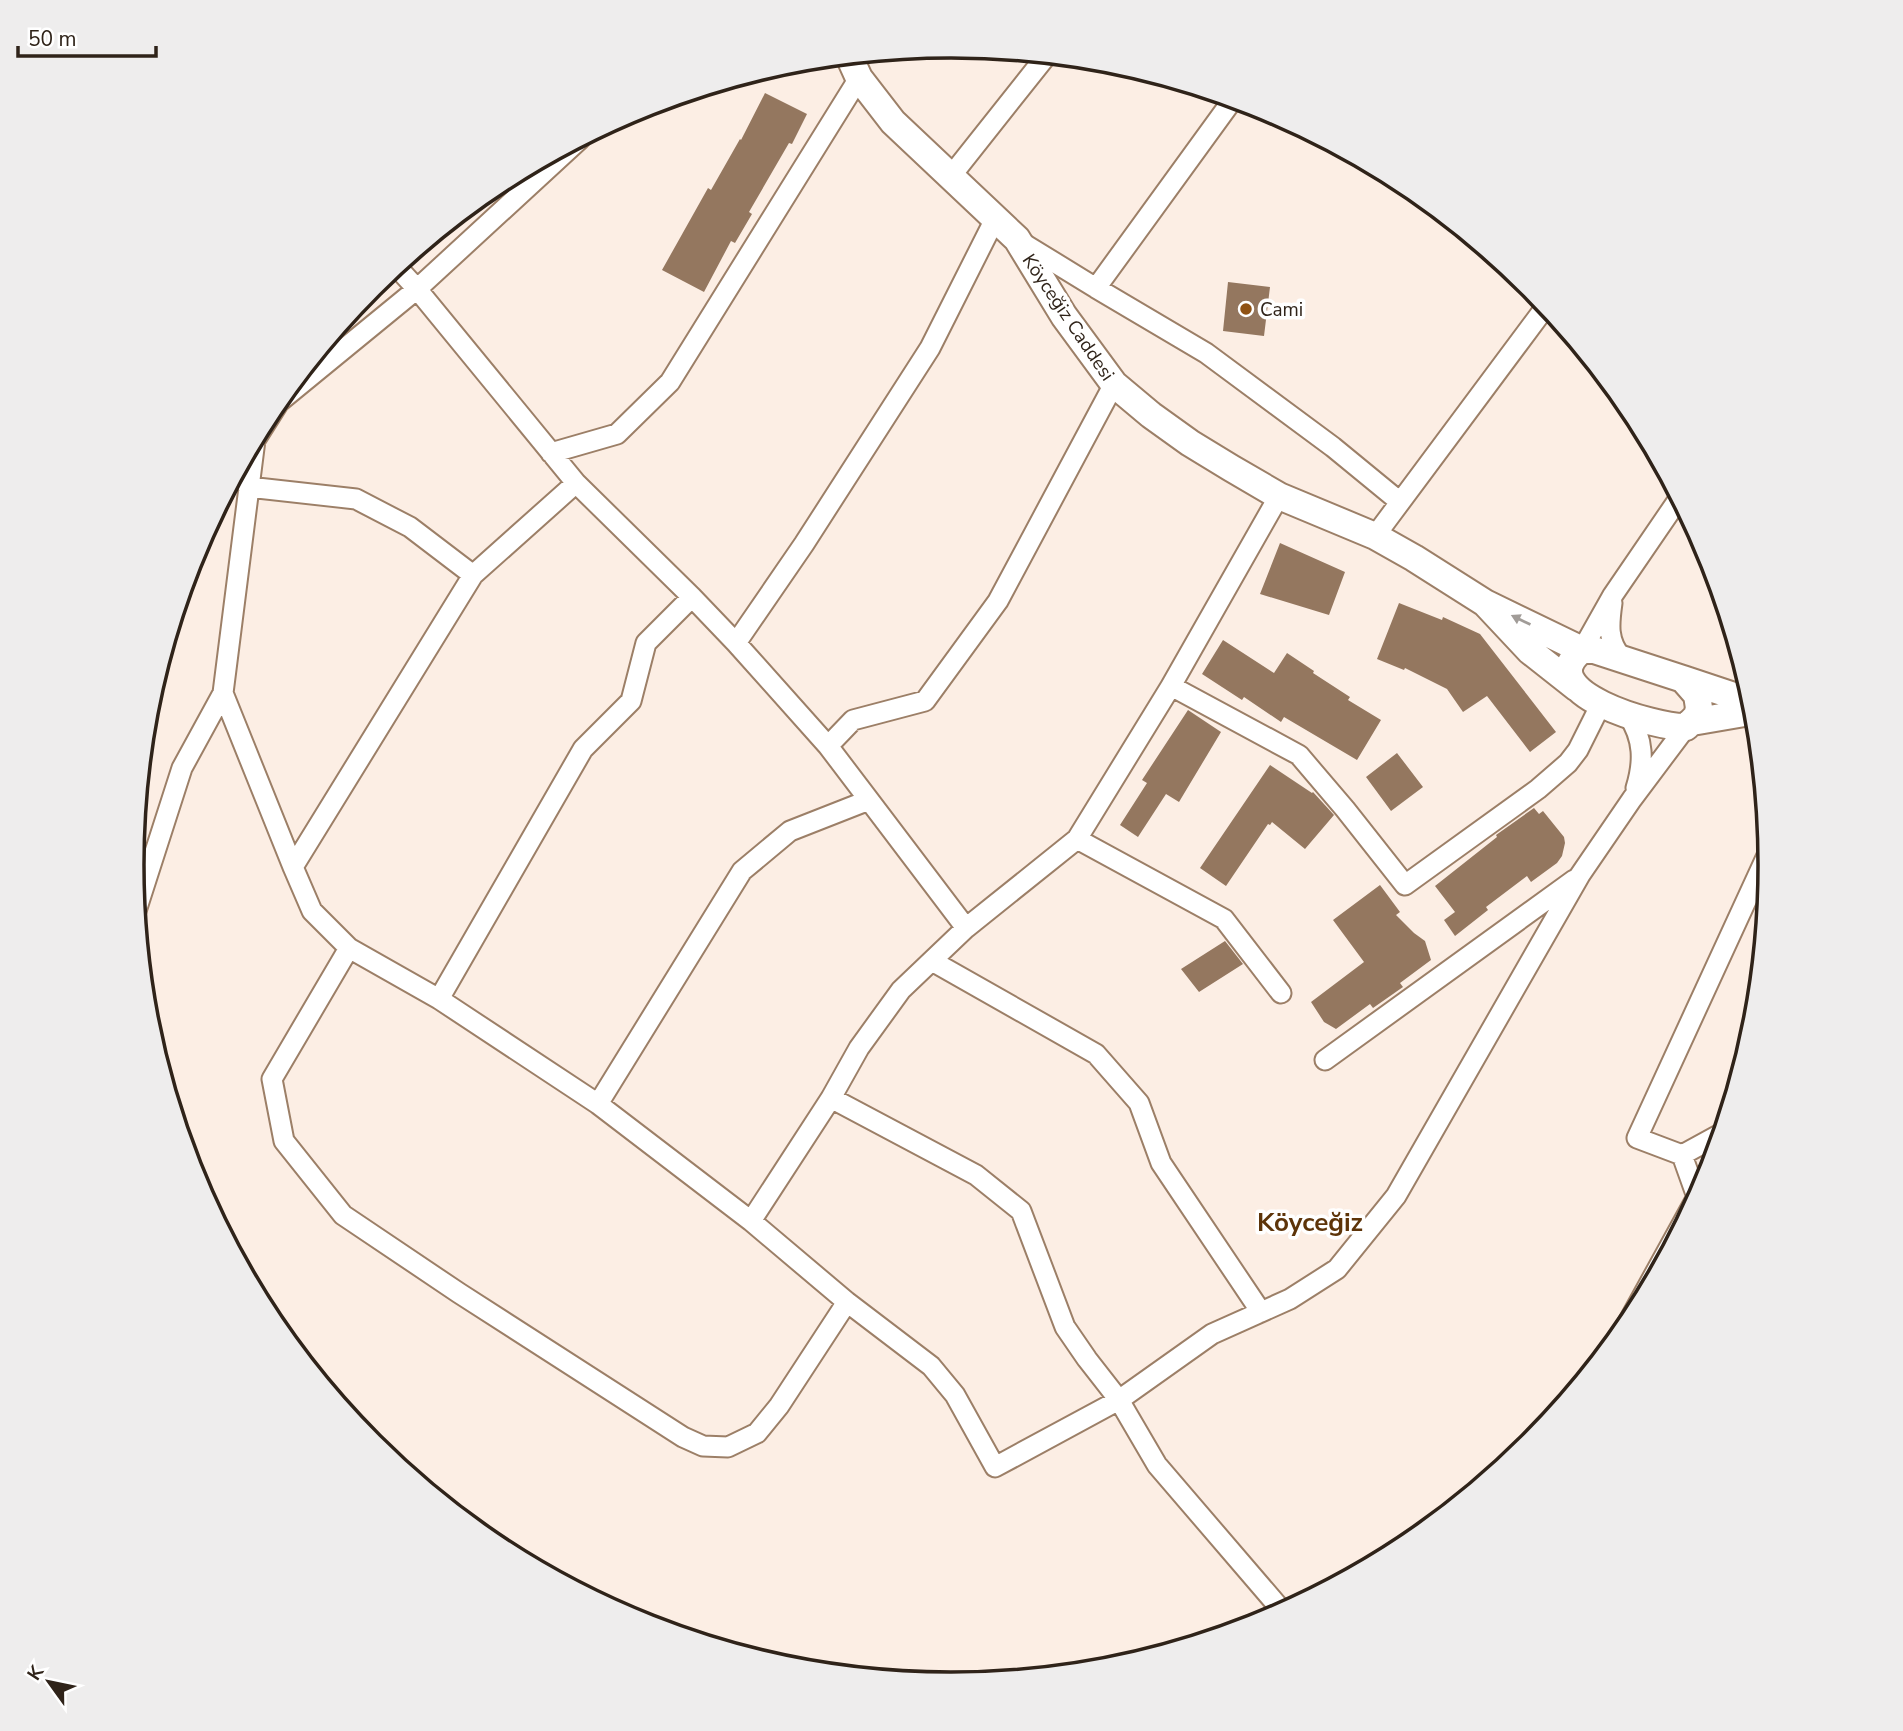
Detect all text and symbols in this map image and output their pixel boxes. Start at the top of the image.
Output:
scale bar [18,14,156,58]
text: 50 m [28,25,77,53]
street label: Köyceğiz Caddesi [1016,249,1120,386]
place label: Cami [1260,297,1303,323]
marker: Cami [1238,301,1254,317]
one-way arrow [1511,614,1531,625]
district label: Köyceğiz [1257,1205,1363,1240]
north arrow [14,1647,84,1717]
text: K [21,1660,51,1686]

